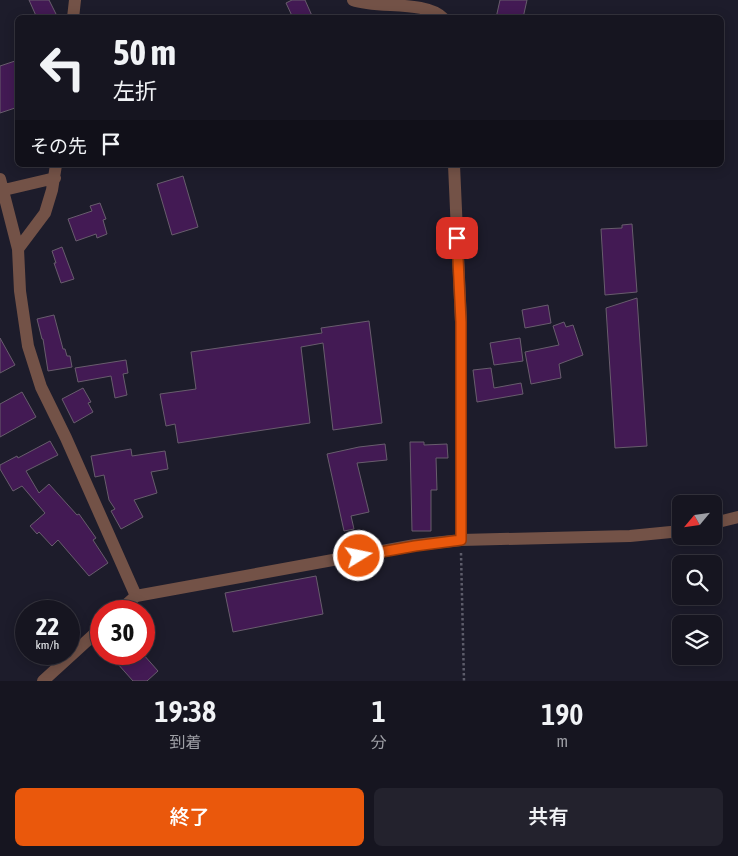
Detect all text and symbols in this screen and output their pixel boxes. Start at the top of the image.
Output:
text: 50 m [113,32,176,72]
icon: left [30,35,95,100]
text: 左折 [113,78,157,104]
icon: arrive [97,130,125,158]
text: その先 [30,135,87,157]
pin [436,217,478,259]
icon: arrive [443,224,471,252]
north arrow [672,495,722,545]
map controls [672,495,722,665]
position arrow [332,529,384,581]
button: search [672,555,722,605]
speed limit sign: 30 [90,600,155,665]
text: 22 [36,612,59,640]
button: layers [672,615,722,665]
text: km/h [36,638,59,652]
text: 19:38 [154,694,216,728]
text: 1 [372,694,386,728]
text: 190 [541,697,583,731]
text: m [557,732,568,750]
text: 到着 [169,733,201,751]
text: 分 [371,733,387,751]
button: 終了 [15,788,364,846]
button: 共有 [374,788,723,846]

